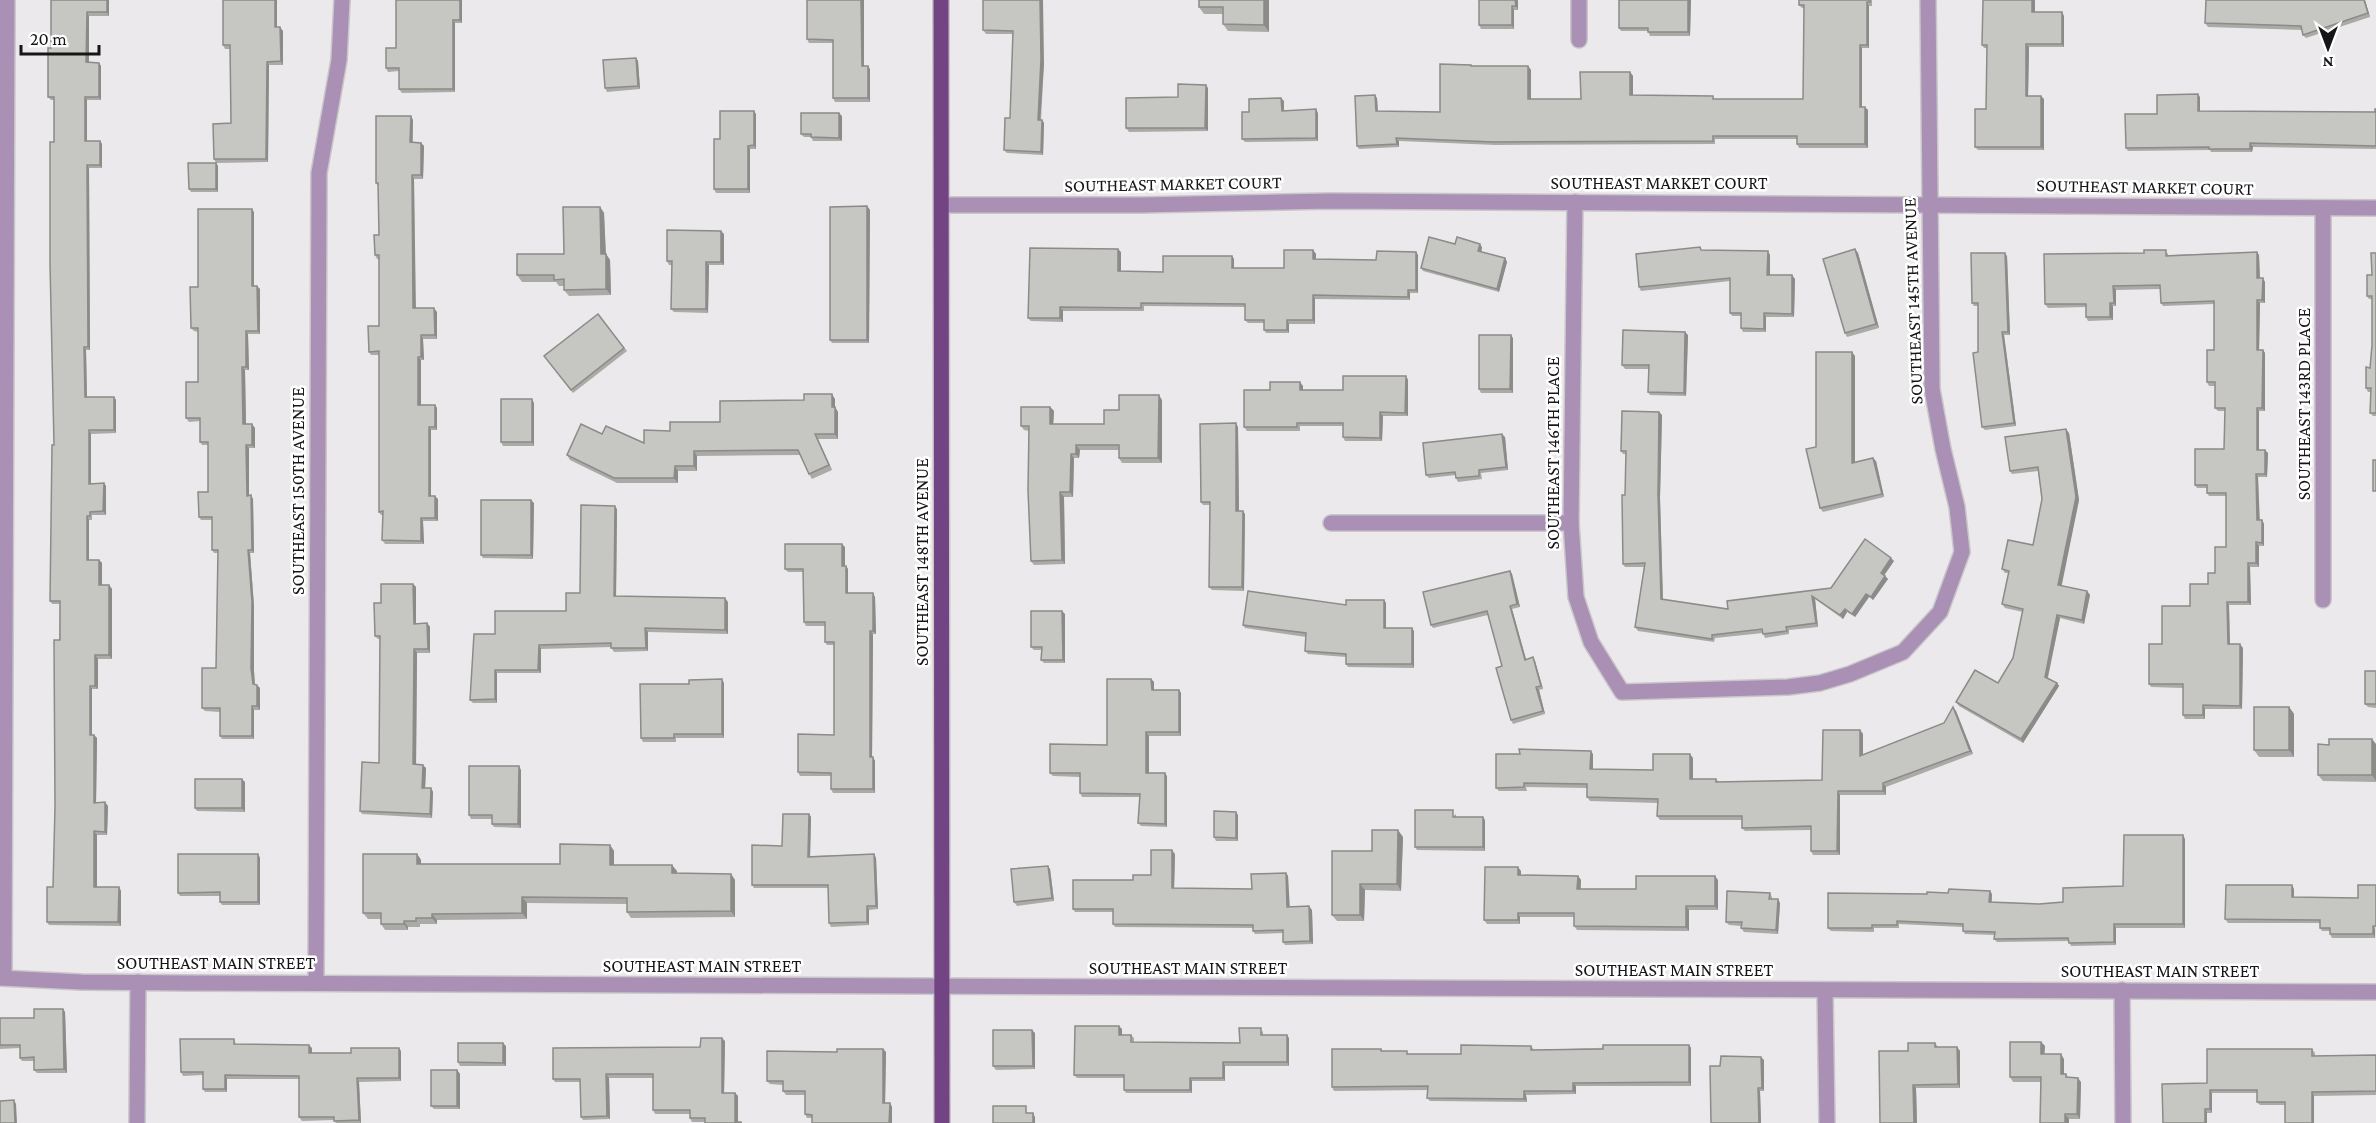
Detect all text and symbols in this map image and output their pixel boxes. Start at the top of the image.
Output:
scale bar [21,18,99,56]
north arrow [2298,18,2358,78]
text: 20 m [30,29,67,49]
text: N [2322,54,2333,71]
street label: SOUTHEAST MARKET COURT [1064,172,1282,196]
street label: SOUTHEAST MARKET COURT [1550,173,1768,193]
street label: SOUTHEAST MARKET COURT [2036,175,2254,199]
street label: SOUTHEAST 145TH AVENUE [1899,197,1927,405]
street label: SOUTHEAST 143RD PLACE [2294,307,2314,500]
street label: SOUTHEAST 146TH PLACE [1543,356,1563,549]
street label: SOUTHEAST 150TH AVENUE [288,387,308,595]
street label: SOUTHEAST 148TH AVENUE [912,458,932,666]
street label: SOUTHEAST MAIN STREET [117,953,315,973]
street label: SOUTHEAST MAIN STREET [603,956,801,976]
street label: SOUTHEAST MAIN STREET [1089,958,1287,978]
street label: SOUTHEAST MAIN STREET [1575,960,1773,980]
street label: SOUTHEAST MAIN STREET [2061,961,2259,981]

